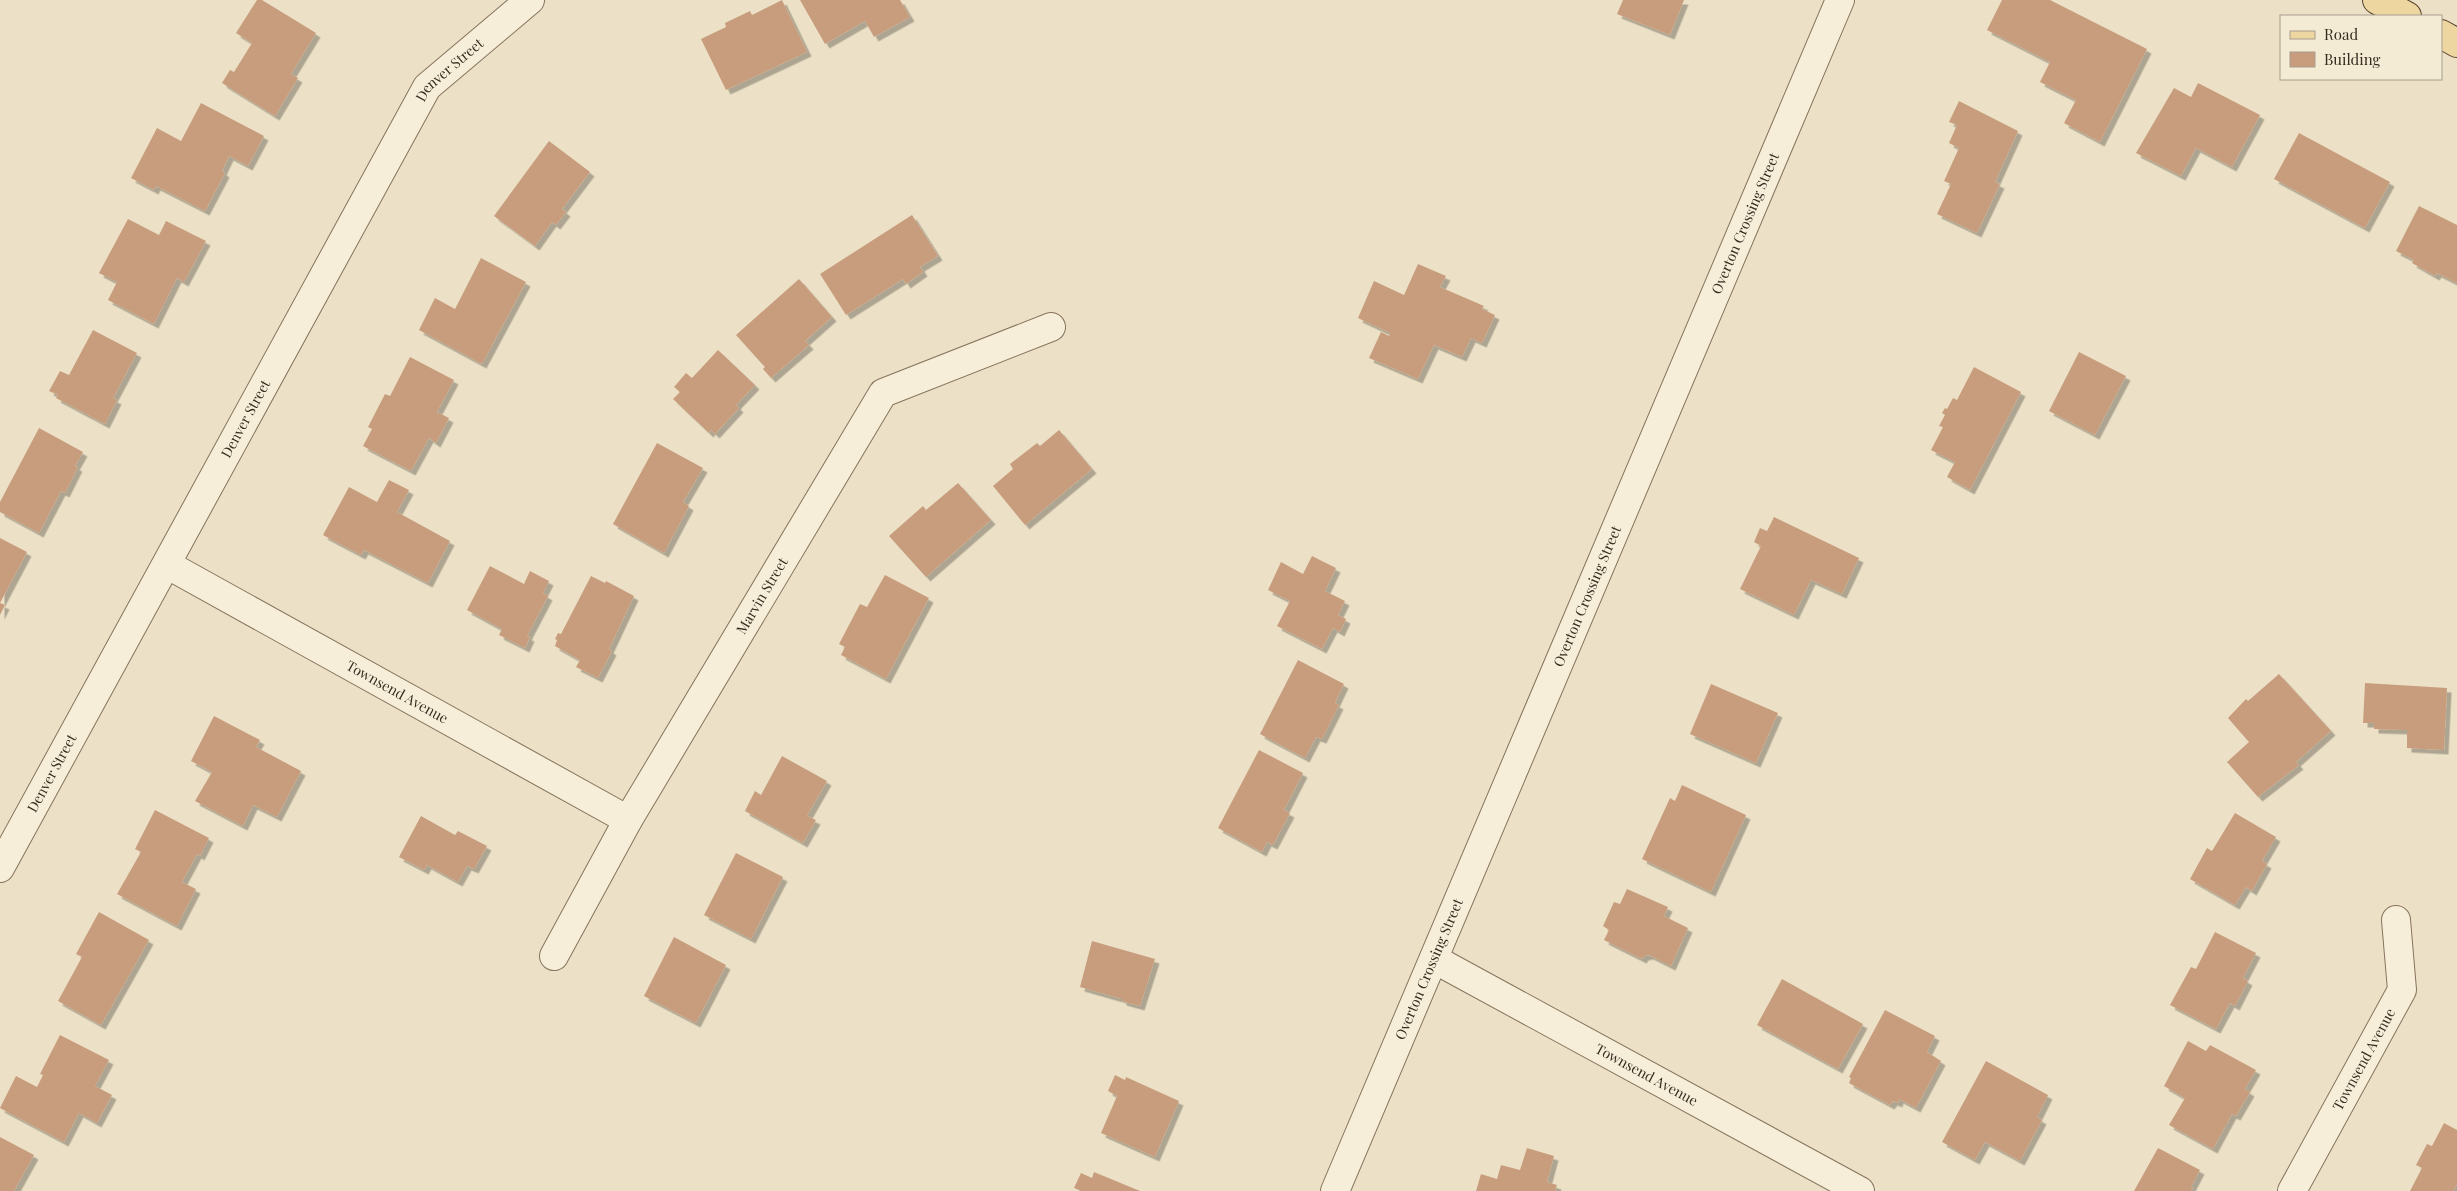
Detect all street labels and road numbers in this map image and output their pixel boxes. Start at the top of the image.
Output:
street label: Denver Street [411,33,488,105]
street label: Overton Crossing Street [1706,149,1784,297]
street label: Denver Street [216,375,275,461]
street label: Overton Crossing Street [1548,522,1625,670]
street label: Marvin Street [731,553,792,637]
street label: Townsend Avenue [343,656,452,728]
street label: Denver Street [22,730,81,815]
street label: Overton Crossing Street [1390,894,1467,1042]
street label: Townsend Avenue [2328,1005,2399,1114]
street label: Townsend Avenue [1592,1039,1701,1110]

